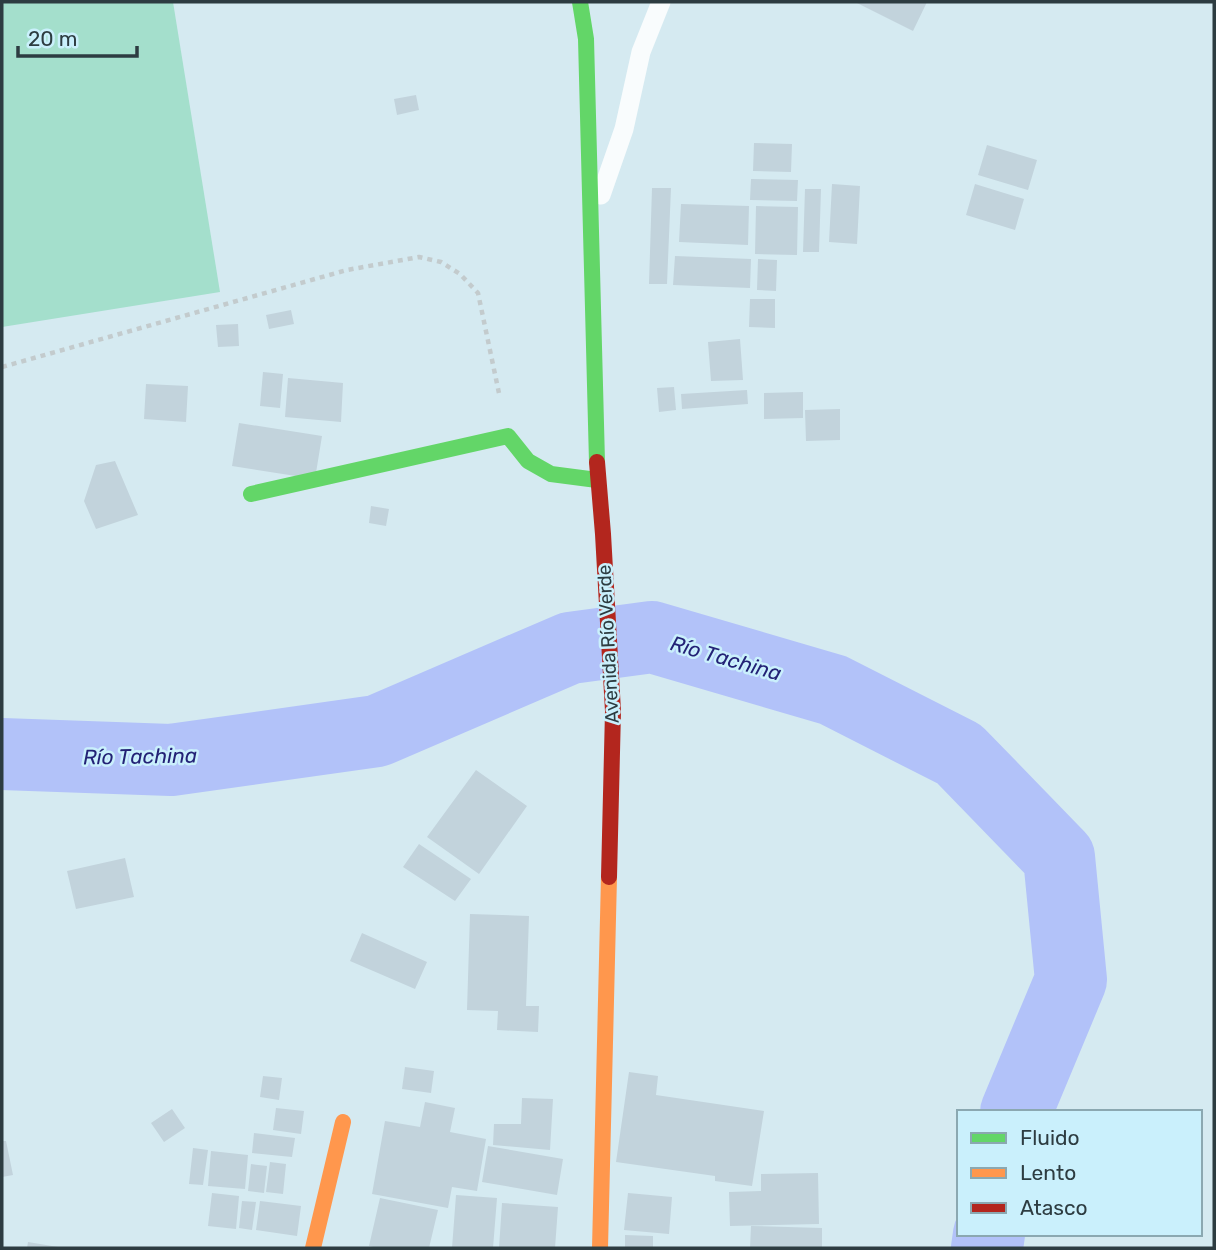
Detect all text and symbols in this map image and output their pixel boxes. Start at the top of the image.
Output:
scale bar [18,14,136,58]
text: 20 m [28,26,77,51]
street label: Avenida Río Verde [592,564,624,724]
water label: Río Tachina [668,630,784,686]
water label: Río Tachina [83,743,197,769]
legend [957,1110,1202,1236]
text: Fluido [1020,1125,1080,1150]
text: Lento [1020,1160,1076,1185]
text: Atasco [1020,1195,1088,1220]

